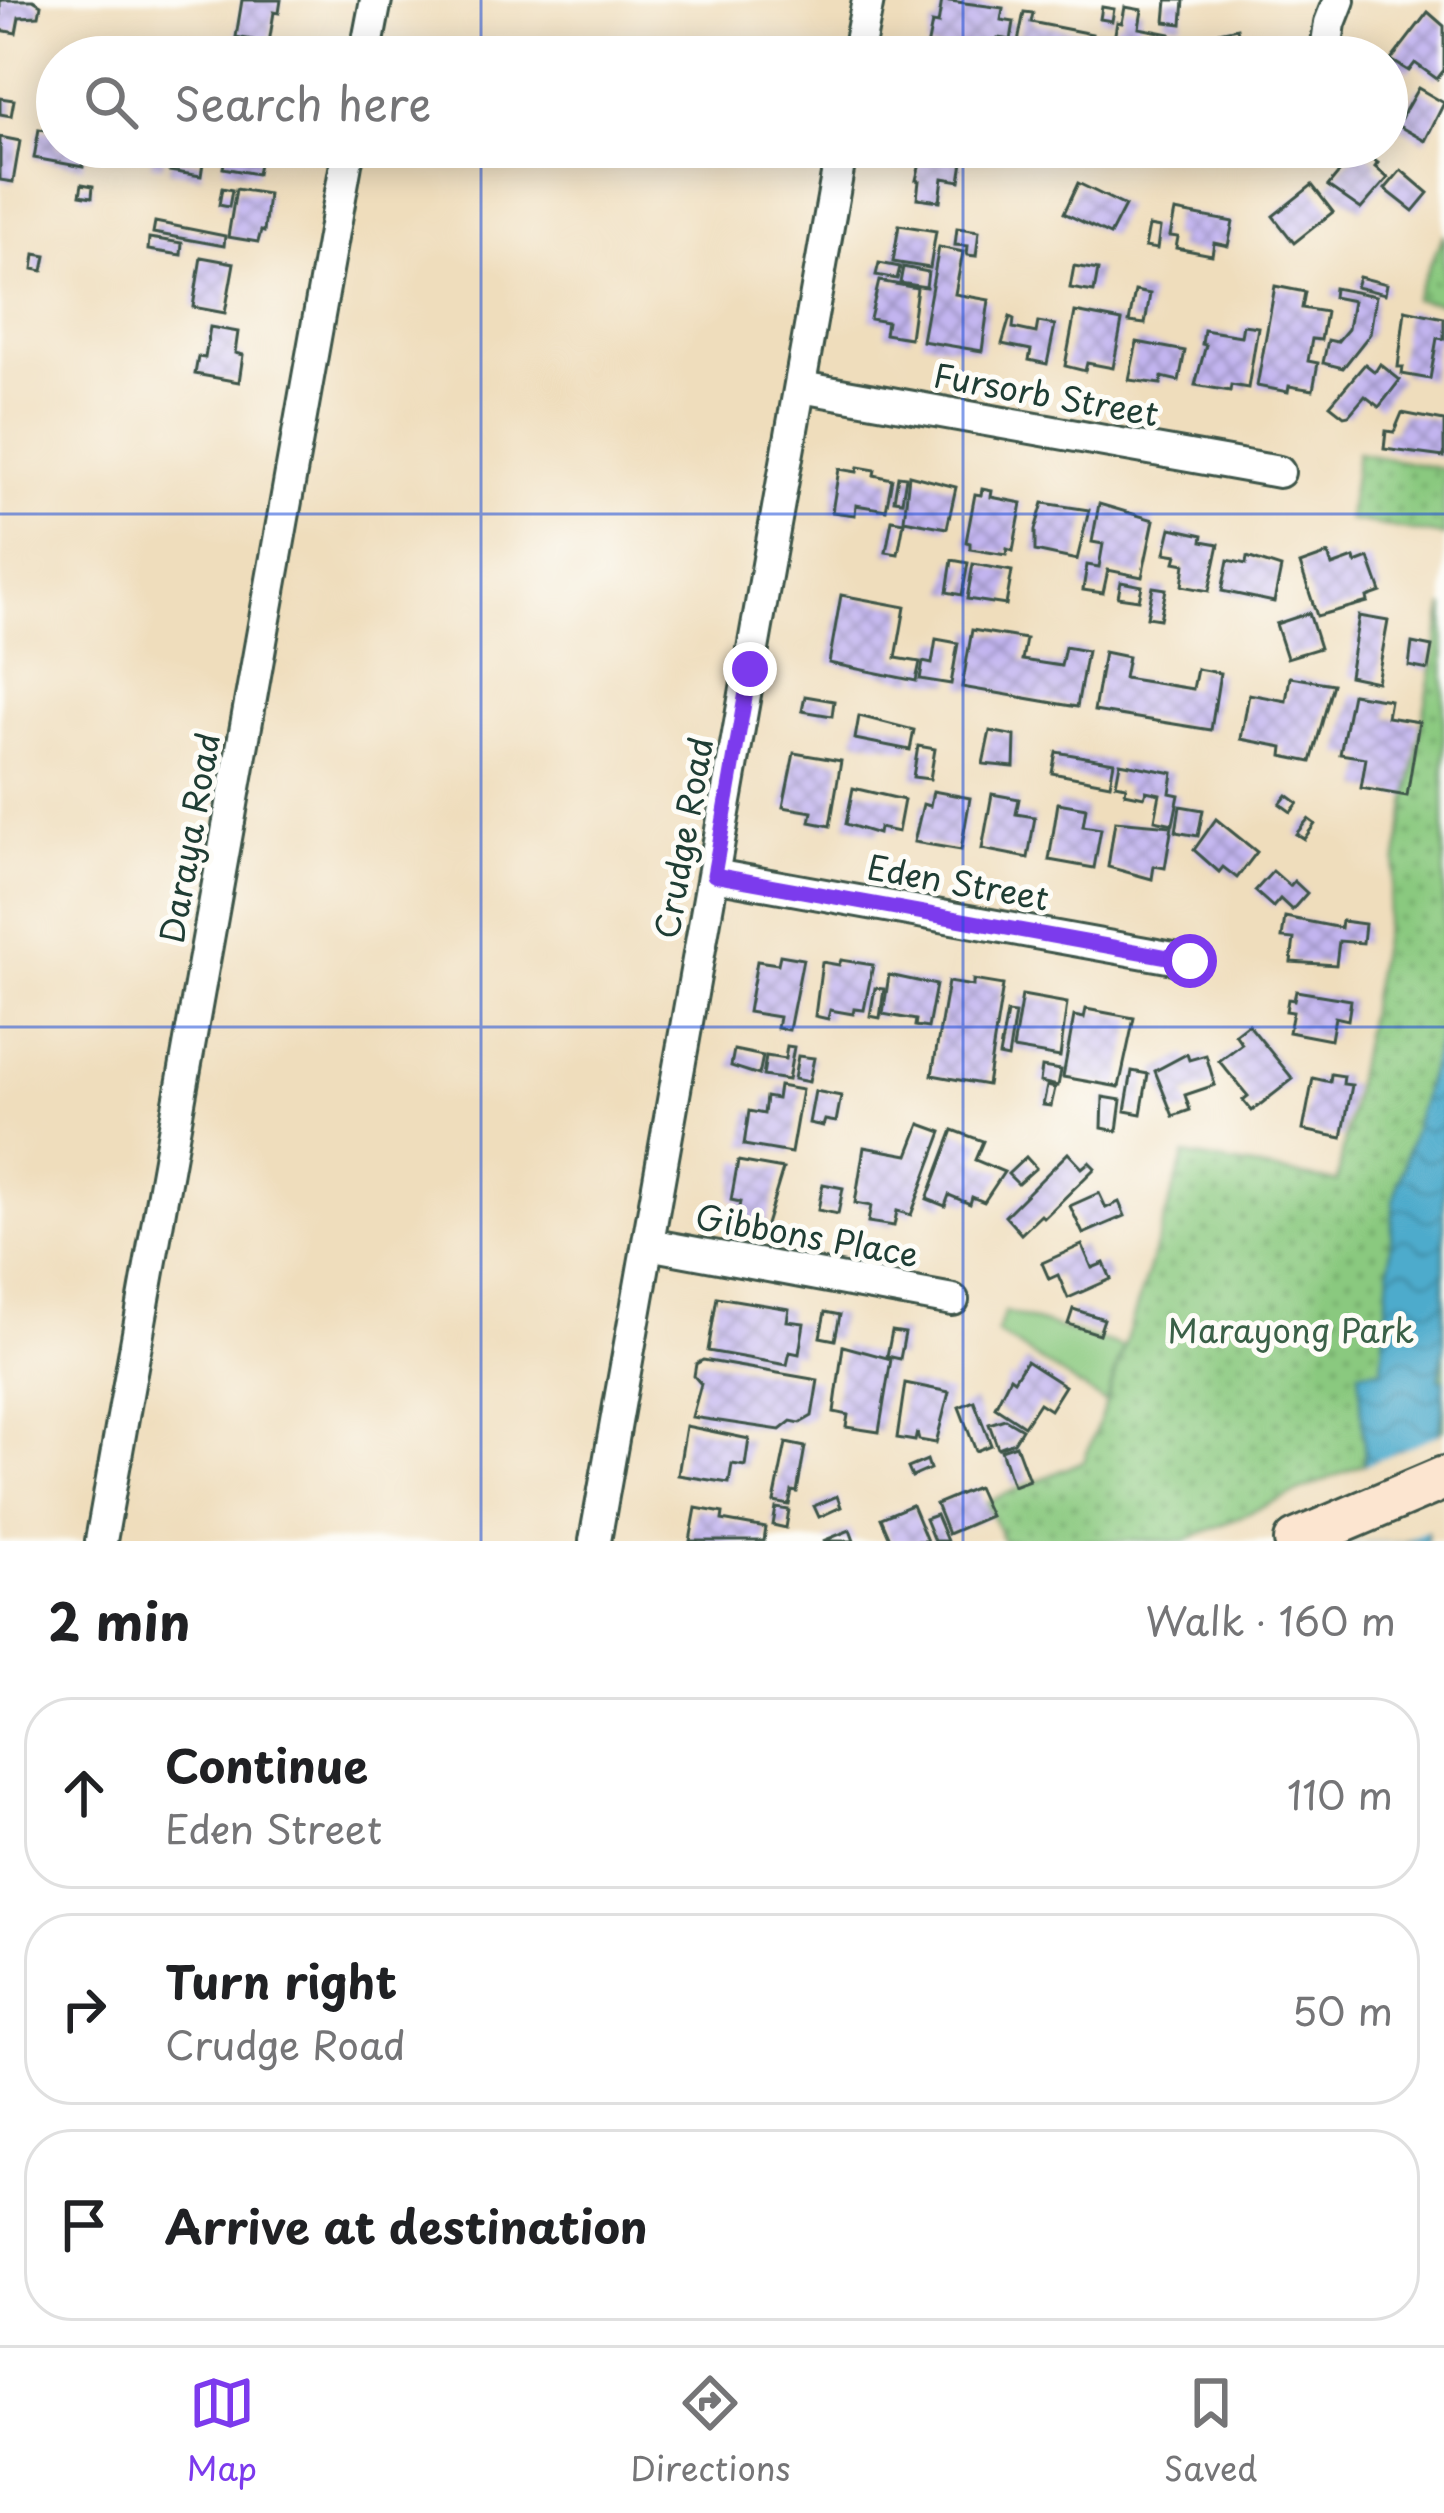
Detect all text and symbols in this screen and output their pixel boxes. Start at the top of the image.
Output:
search box [36,36,1408,168]
text: Search here [174,68,431,136]
icon: search [78,69,144,135]
street label: Fursorb Street [930,349,1163,437]
route end [723,642,777,696]
street label: Daraya Road [145,729,231,947]
street label: Crudge Road [640,733,724,942]
street label: Eden Street [864,840,1053,922]
route start [1163,934,1217,988]
street label: Gibbons Place [692,1190,923,1278]
park label: Marayong Park [1168,1304,1414,1354]
text: 2 min [48,1581,190,1658]
text: Walk · 160 m [1146,1590,1396,1649]
text: Continue [165,1730,368,1798]
icon: ahead [51,1760,117,1826]
text: 110 m [1287,1764,1393,1823]
text: Eden Street [165,1798,382,1857]
text: Turn right [165,1946,397,2014]
icon: right [51,1976,117,2042]
text: 50 m [1292,1980,1393,2039]
text: Crudge Road [165,2014,406,2073]
text: Arrive at destination [165,2191,648,2259]
icon: arrive [51,2192,117,2258]
tab: Map [187,2370,257,2492]
tab: Directions [630,2370,791,2492]
tab: Saved [1164,2370,1257,2492]

